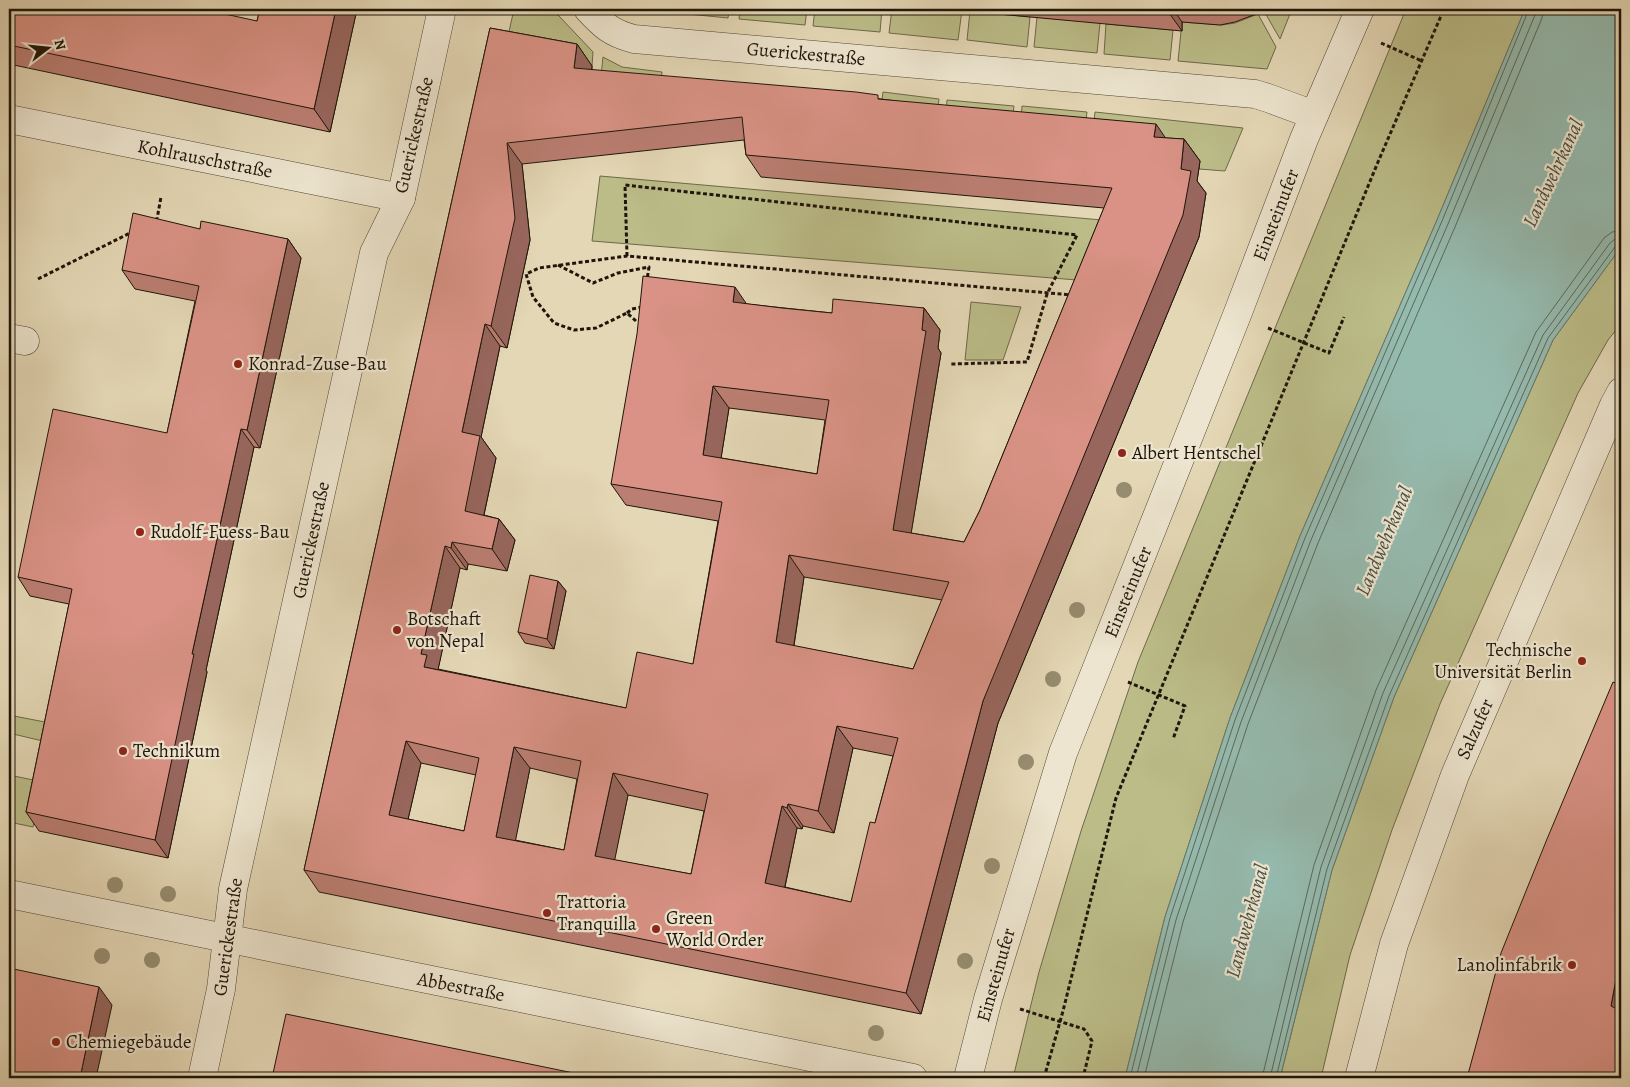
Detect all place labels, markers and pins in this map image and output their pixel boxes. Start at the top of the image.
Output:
place label: Konrad-Zuse-Bau [248,351,387,377]
marker: Konrad-Zuse-Bau [232,358,244,370]
place label: Albert Hentschel [1131,440,1261,466]
marker: Albert Hentschel [1116,447,1128,459]
place label: Rudolf-Fuess-Bau [150,519,290,545]
marker: Rudolf-Fuess-Bau [134,526,146,538]
place label: Botschaft von Nepal [406,606,484,654]
marker: Botschaft von Nepal [391,624,403,636]
place label: Technische Universität Berlin [1434,637,1572,685]
marker: Technische Universität Berlin [1576,655,1588,667]
place label: Technikum [133,738,220,764]
marker: Technikum [117,745,129,757]
place label: Trattoria Tranquilla [557,889,637,937]
place label: Green World Order [665,905,764,953]
marker: Trattoria Tranquilla [541,907,553,919]
marker: Green World Order [650,923,662,935]
place label: Lanolinfabrik [1457,952,1563,978]
marker: Lanolinfabrik [1566,959,1578,971]
place label: Chemiegebäude [66,1029,192,1055]
marker: Chemiegebäude [50,1036,62,1048]

